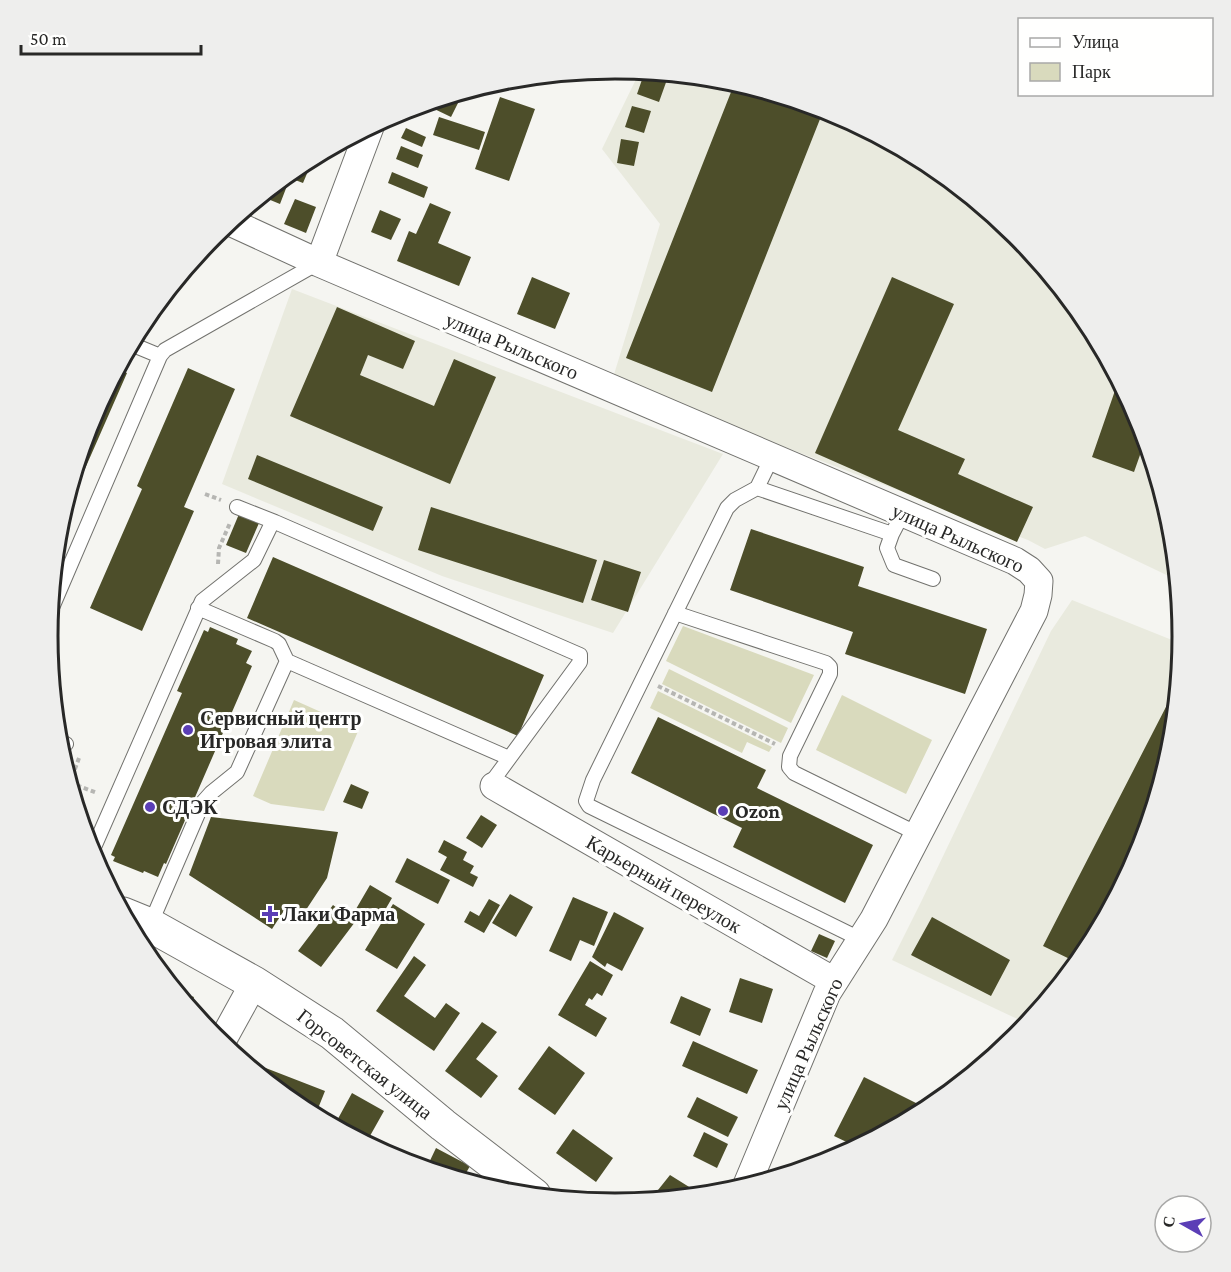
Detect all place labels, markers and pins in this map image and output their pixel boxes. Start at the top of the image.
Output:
place label: Сервисный центр Игровая элита [200,707,362,753]
marker: Сервисный центр Игровая элита [181,723,195,737]
place label: СДЭК [162,796,218,819]
marker: СДЭК [143,800,157,814]
place label: Ozon [735,800,780,822]
marker: Ozon [716,804,730,818]
place label: Лаки Фарма [282,903,395,926]
marker: Лаки Фарма [263,907,277,921]

